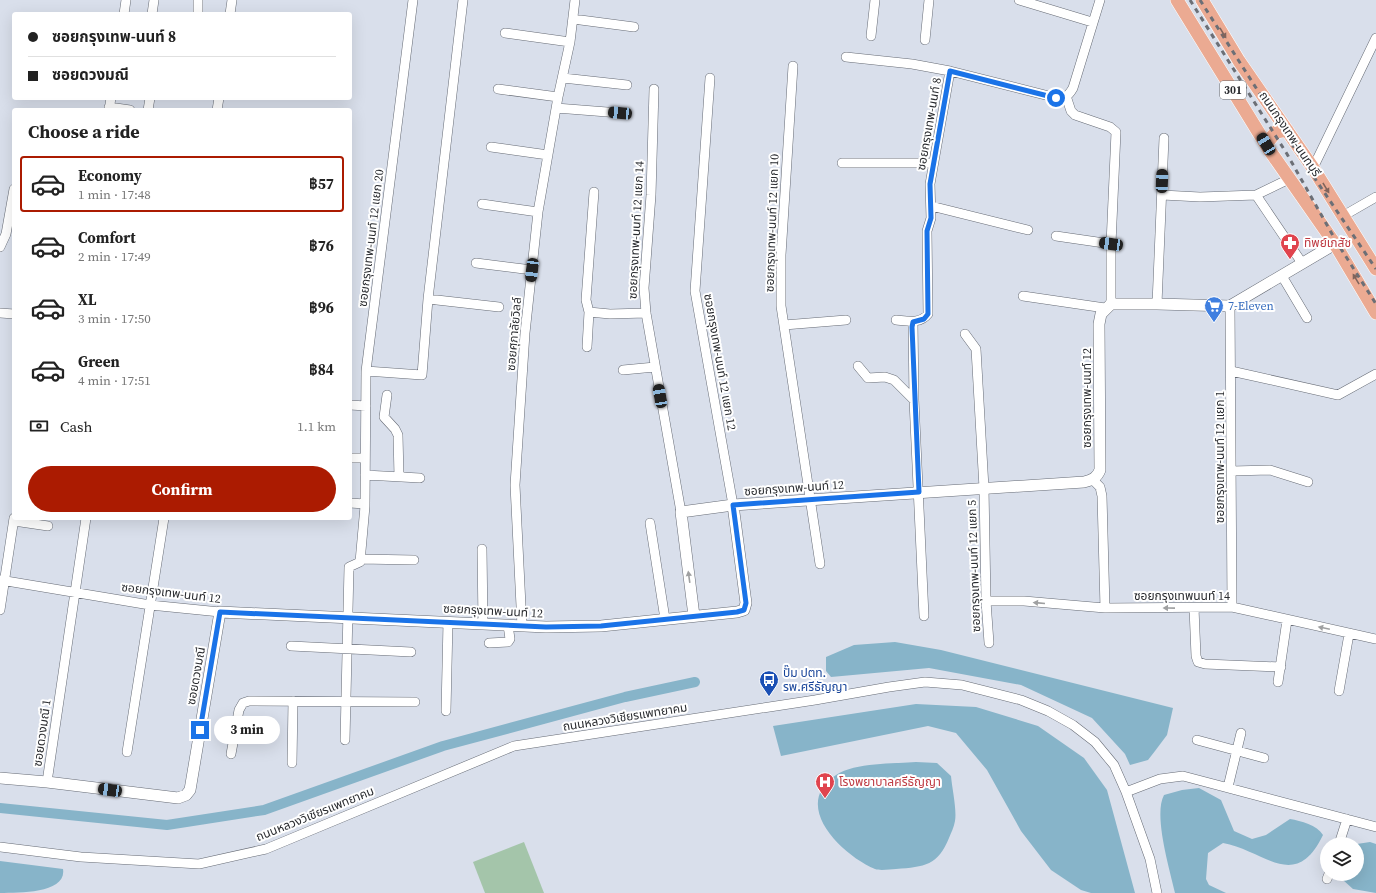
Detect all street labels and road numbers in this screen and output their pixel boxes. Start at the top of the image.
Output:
street label: ซอยกรุงเทพ-นนท์ 8 [913,76,945,172]
road number: 301 [1220,81,1246,99]
street label: ถนนกรุงเทพ-นนทบุรี [1256,88,1325,180]
street label: ซอยกรุงเทพ-นนท์ 12 แยก 10 [762,154,782,292]
street label: ซอยกรุงเทพ-นนท์ 12 แยก 14 [624,161,648,299]
street label: ซอยกรุงเทพ-นนท์ 12 แยก 20 [355,168,387,308]
street label: ซอยกรุงเทพ-นนท์ 12 แยก 12 [700,292,740,432]
street label: ซอยศุภาลัยวิลล์ [503,296,525,372]
street label: ซอยกรุงเทพ-นนท์ 12 [1079,348,1095,448]
street label: ซอยกรุงเทพ-นนท์ 12 แยก 1 [1212,391,1228,523]
street label: ซอยกรุงเทพ-นนท์ 12 [744,477,844,499]
street label: ซอยกรุงเทพ-นนท์ 12 แยก 5 [964,500,984,632]
street label: ซอยกรุงเทพ-นนท์ 12 [120,579,222,607]
street label: ซอยกรุงเทพนนท์ 14 [1134,588,1230,604]
street label: ซอยกรุงเทพ-นนท์ 12 [443,600,543,622]
street label: ซอยดวงมณี [183,646,209,706]
street label: ซอยดวงมณี 1 [29,698,55,768]
street label: ถนนหลวงวิเชียรแพทยาคม [562,699,688,735]
street label: ถนนหลวงวิเชียรแพทยาคม [254,783,376,845]

